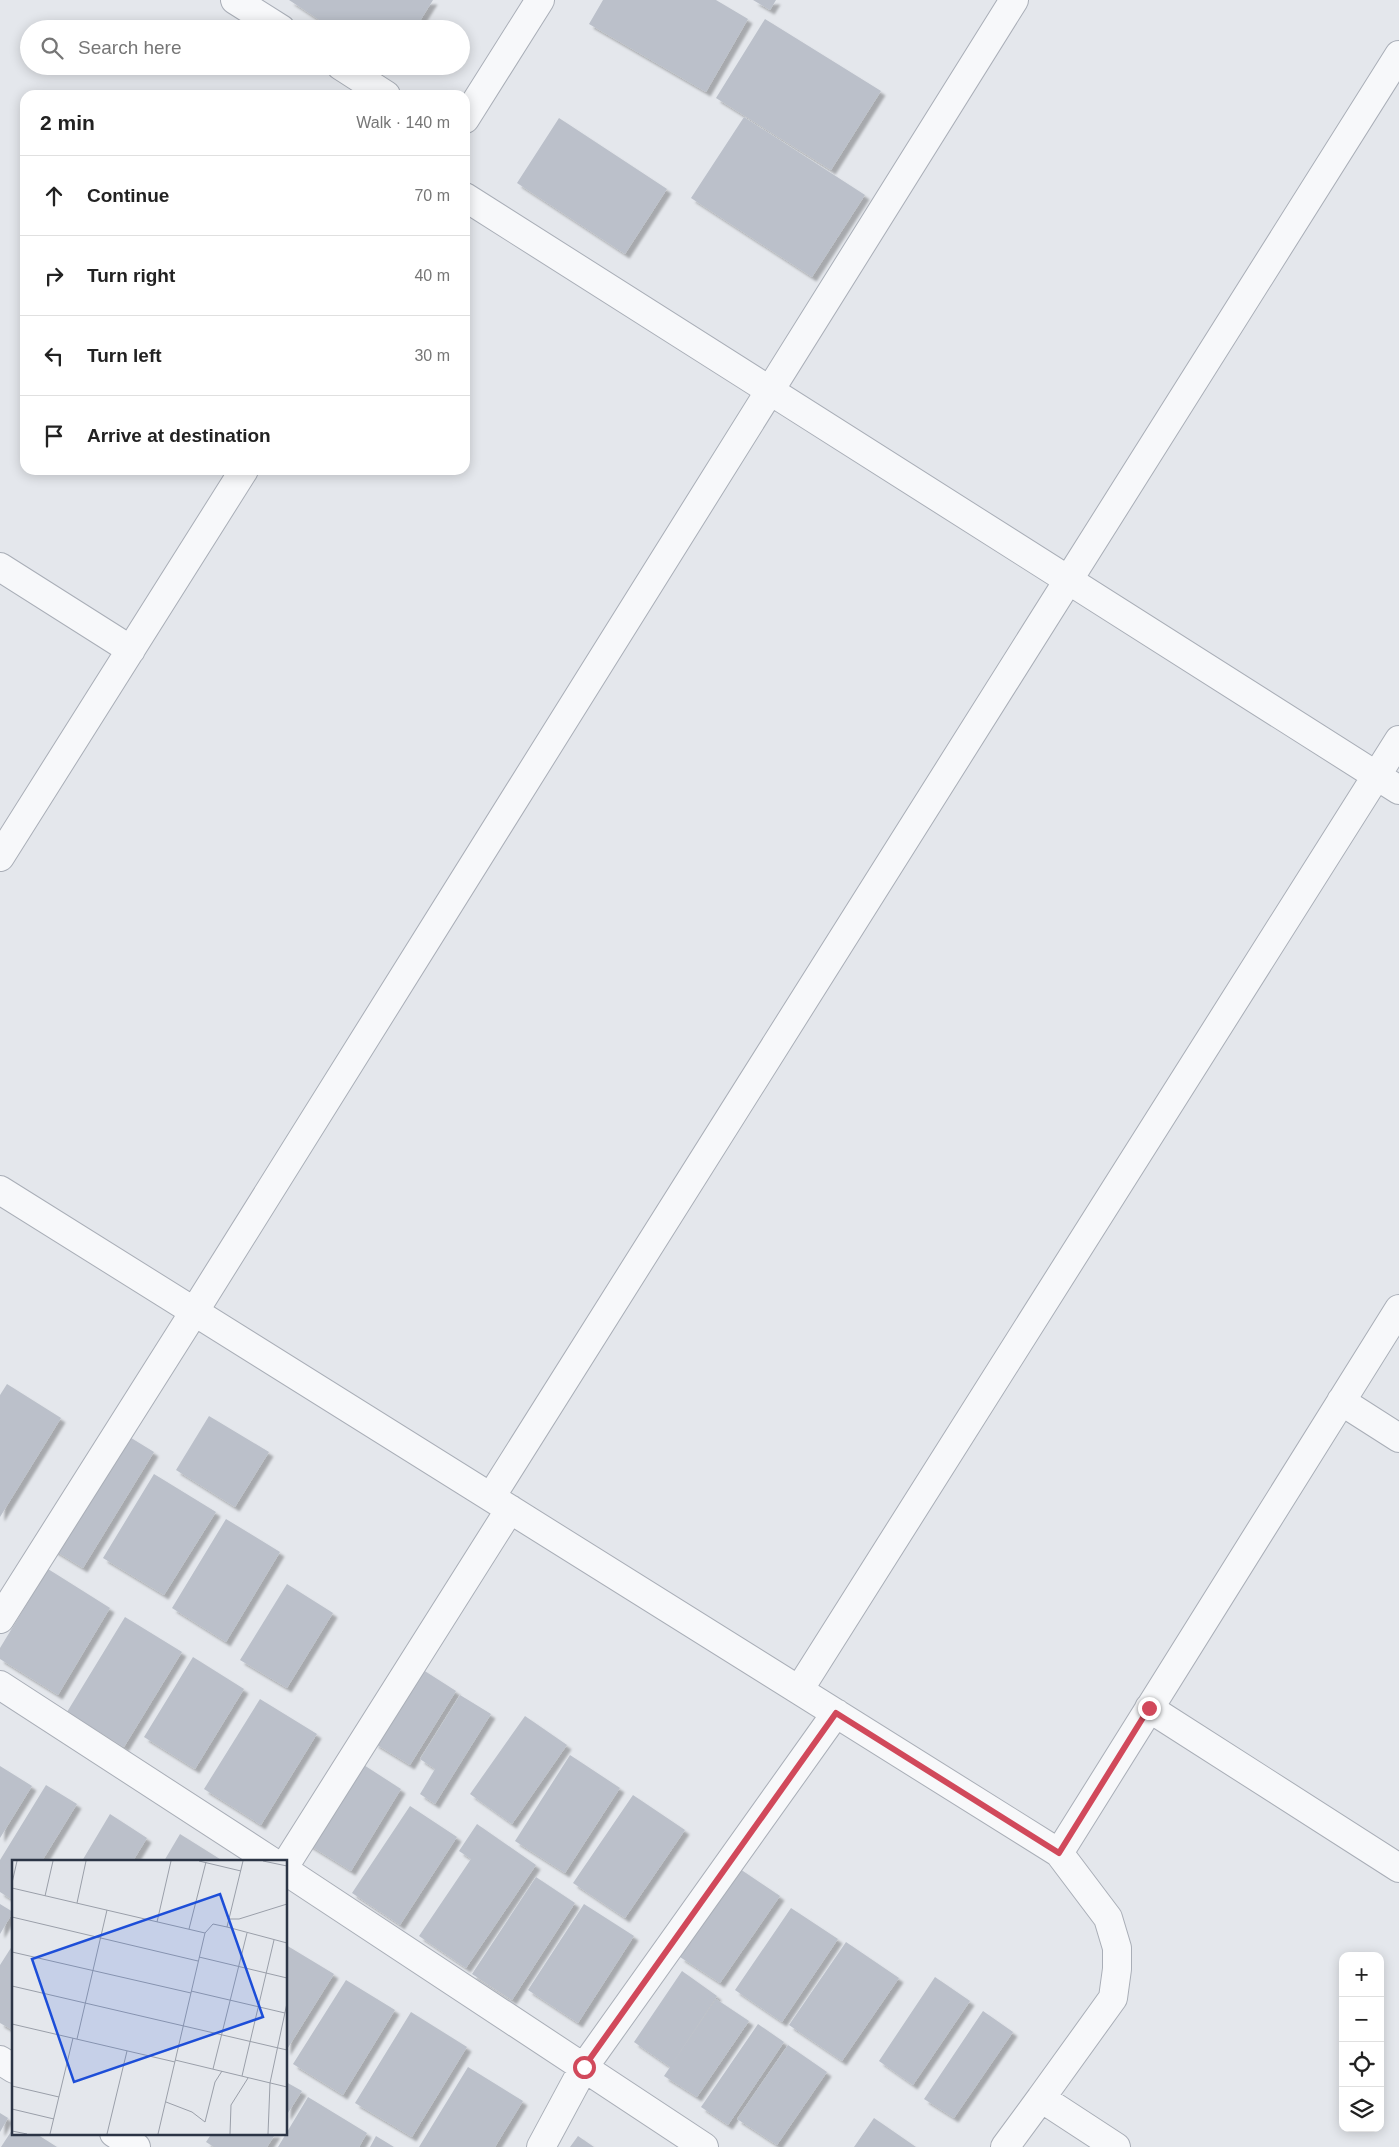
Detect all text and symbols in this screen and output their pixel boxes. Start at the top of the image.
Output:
search box [20,20,470,75]
icon: search [38,34,66,62]
text: Search here [78,37,182,58]
text: 2 min [40,111,95,134]
text: Walk · 140 m [356,114,450,131]
icon: ahead [40,182,68,210]
text: Continue [87,185,169,206]
text: 70 m [414,187,450,204]
icon: right [40,262,68,290]
text: Turn right [87,265,175,286]
text: 40 m [414,267,450,284]
icon: left [40,342,68,370]
text: Turn left [87,345,162,366]
text: 30 m [414,347,450,364]
icon: arrive [40,422,68,450]
text: Arrive at destination [87,425,271,446]
route end [1138,1697,1161,1720]
inset map [12,1860,288,2134]
map controls [1339,1952,1384,2132]
button: + [1339,1952,1384,1997]
button: − [1339,1997,1384,2042]
button: locate [1339,2042,1384,2087]
route start [573,2056,596,2079]
button: layers [1339,2087,1384,2132]

